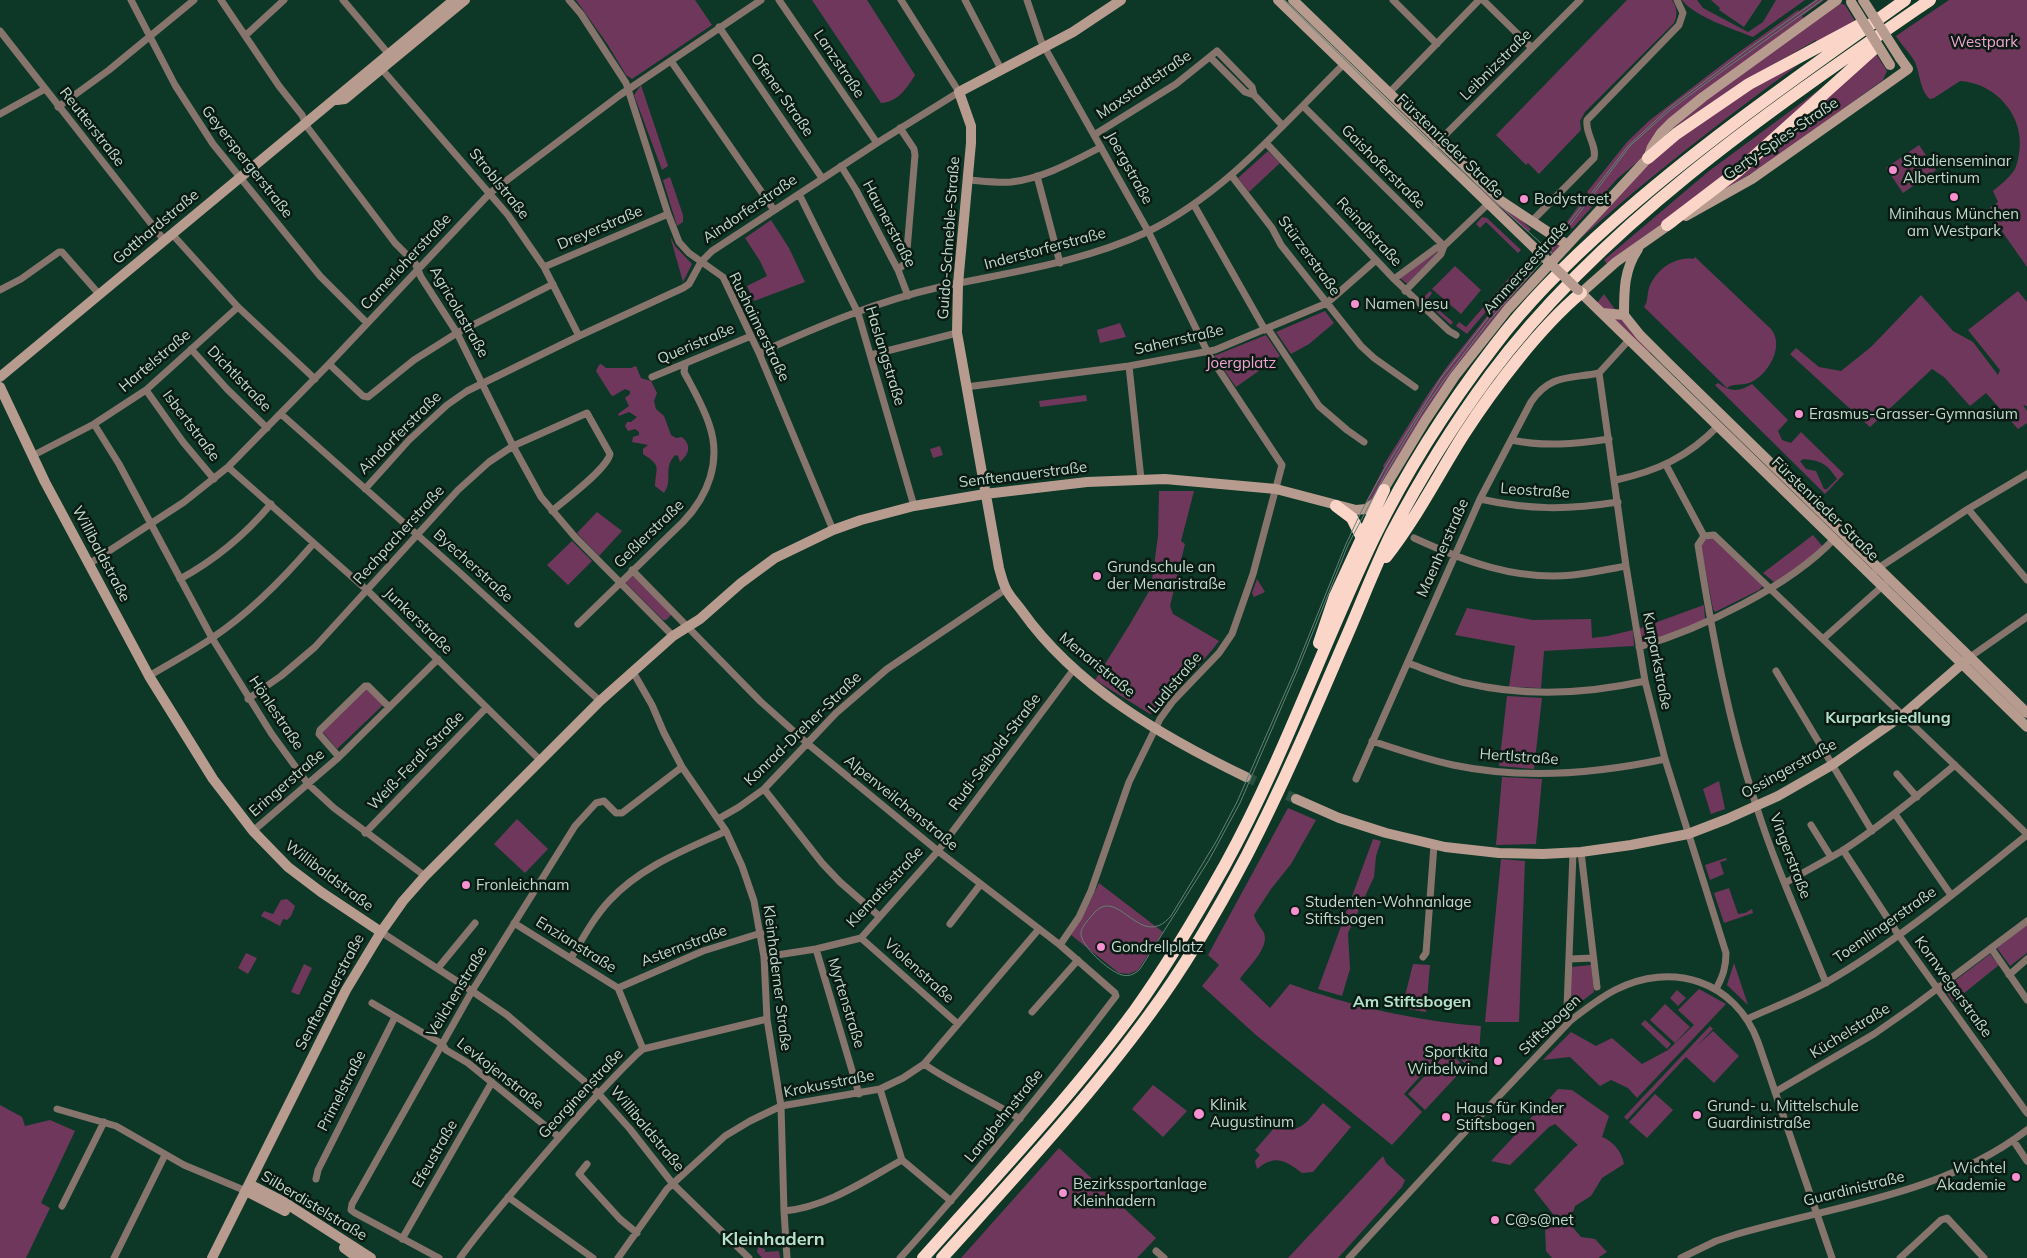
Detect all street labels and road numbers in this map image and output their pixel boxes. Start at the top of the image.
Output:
street label: Lanzstraße [810,26,868,102]
street label: Leibnizstraße [1457,26,1535,104]
street label: Maxstadtstraße [1093,47,1195,123]
street label: Ofener Straße [747,50,817,140]
street label: Reutterstraße [56,84,128,170]
street label: Fürstenrieder Straße [1393,90,1507,202]
street label: Gerty-Spies-Straße [1720,94,1842,184]
street label: Geyerspergerstraße [198,102,296,222]
street label: Gaishoferstraße [1337,121,1429,213]
street label: Joergstraße [1102,128,1156,208]
street label: Stroblstraße [465,145,533,223]
street label: Guido-Schneble-Straße [934,156,964,320]
street label: Aindorferstraße [699,171,801,247]
street label: Haunerstraße [858,177,920,271]
street label: Gotthardstraße [109,186,203,268]
street label: Reindlstraße [1332,194,1406,270]
street label: Dreyerstraße [555,202,645,254]
street label: Camerloherstraße [357,210,455,314]
street label: Stürzerstraße [1274,212,1344,300]
street label: Ammerseestraße [1479,218,1573,318]
street label: Inderstorferstraße [982,224,1108,274]
street label: Agricolastraße [426,263,492,361]
street label: Rushaimerstraße [725,269,793,385]
street label: Haslangstraße [861,304,909,408]
street label: Queristraße [655,320,737,368]
street label: Saherrstraße [1133,321,1225,359]
street label: Hartelstraße [116,326,194,396]
street label: Dichtlstraße [203,342,275,416]
street label: Isbertstraße [158,387,224,465]
street label: Aindorferstraße [355,388,445,478]
street label: Fürstenrieder Straße [1768,453,1882,565]
street label: Senftenauerstraße [958,458,1088,492]
street label: Leostraße [1500,480,1570,502]
street label: Rechpacherstraße [350,482,448,588]
street label: Geßlerstraße [610,496,688,572]
street label: Maenherstraße [1413,496,1473,600]
street label: Willibaldstraße [68,503,134,605]
street label: Byecherstraße [430,526,516,606]
street label: Junkerstraße [380,584,456,658]
street label: Kurparkstraße [1639,611,1675,711]
street label: Menaristraße [1055,629,1139,701]
street label: Ludlstraße [1144,649,1206,717]
street label: Konrad-Dreher-Straße [741,668,865,790]
street label: Hönlestraße [245,673,307,753]
street label: Rudi-Seibold-Straße [945,690,1045,814]
street label: Weiß-Ferdl-Straße [364,708,468,814]
street label: Ossingerstraße [1738,735,1840,803]
street label: Eringerstraße [246,745,328,821]
street label: Hertlstraße [1479,745,1559,769]
street label: Alpenveilchenstraße [840,751,962,855]
street label: Vingerstraße [1765,811,1815,901]
street label: Willibaldstraße [281,837,377,915]
street label: Klematisstraße [843,843,927,931]
street label: Toemlingerstraße [1830,883,1940,967]
street label: Kleinhaderner Straße [759,904,795,1052]
street label: Enzianstraße [532,913,620,977]
street label: Asternstraße [639,921,729,971]
street label: Senftenauerstraße [292,931,368,1053]
street label: Kornwegerstraße [1910,933,1996,1041]
street label: Violenstraße [880,935,958,1007]
street label: Veilchenstraße [423,943,491,1041]
street label: Myrtenstraße [824,956,868,1050]
street label: Stiftsbogen [1515,991,1585,1059]
street label: Küchelstraße [1807,999,1893,1063]
street label: Levkojenstraße [453,1034,547,1114]
street label: Georginenstraße [535,1045,627,1143]
street label: Primelstraße [314,1048,370,1134]
street label: Krokusstraße [782,1066,876,1102]
street label: Langbehnstraße [961,1066,1047,1166]
street label: Willibaldstraße [606,1083,688,1175]
street label: Efeustraße [408,1117,462,1191]
street label: Silberdistelstraße [258,1167,370,1245]
street label: Guardinistraße [1802,1168,1906,1210]

